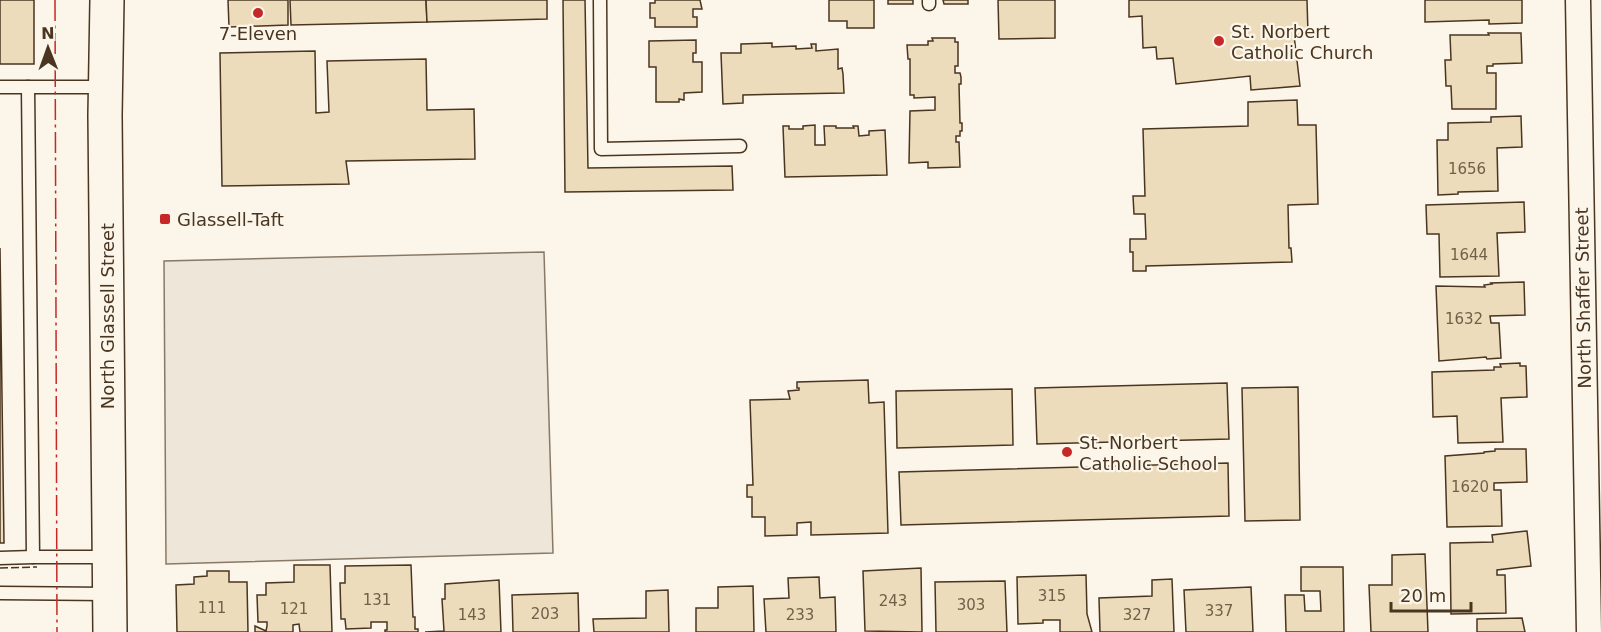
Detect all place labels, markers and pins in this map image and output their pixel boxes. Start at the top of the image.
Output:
marker: 7-Eleven [251,6,265,20]
place label: St. Norbert Catholic Church [1231,21,1373,63]
place label: 7-Eleven [219,23,297,44]
marker: St. Norbert Catholic Church [1212,34,1226,48]
place label: Glassell-Taft [177,209,284,230]
marker: Glassell-Taft [158,212,172,226]
place label: St. Norbert Catholic School [1079,432,1217,474]
marker: St. Norbert Catholic School [1060,445,1074,459]

